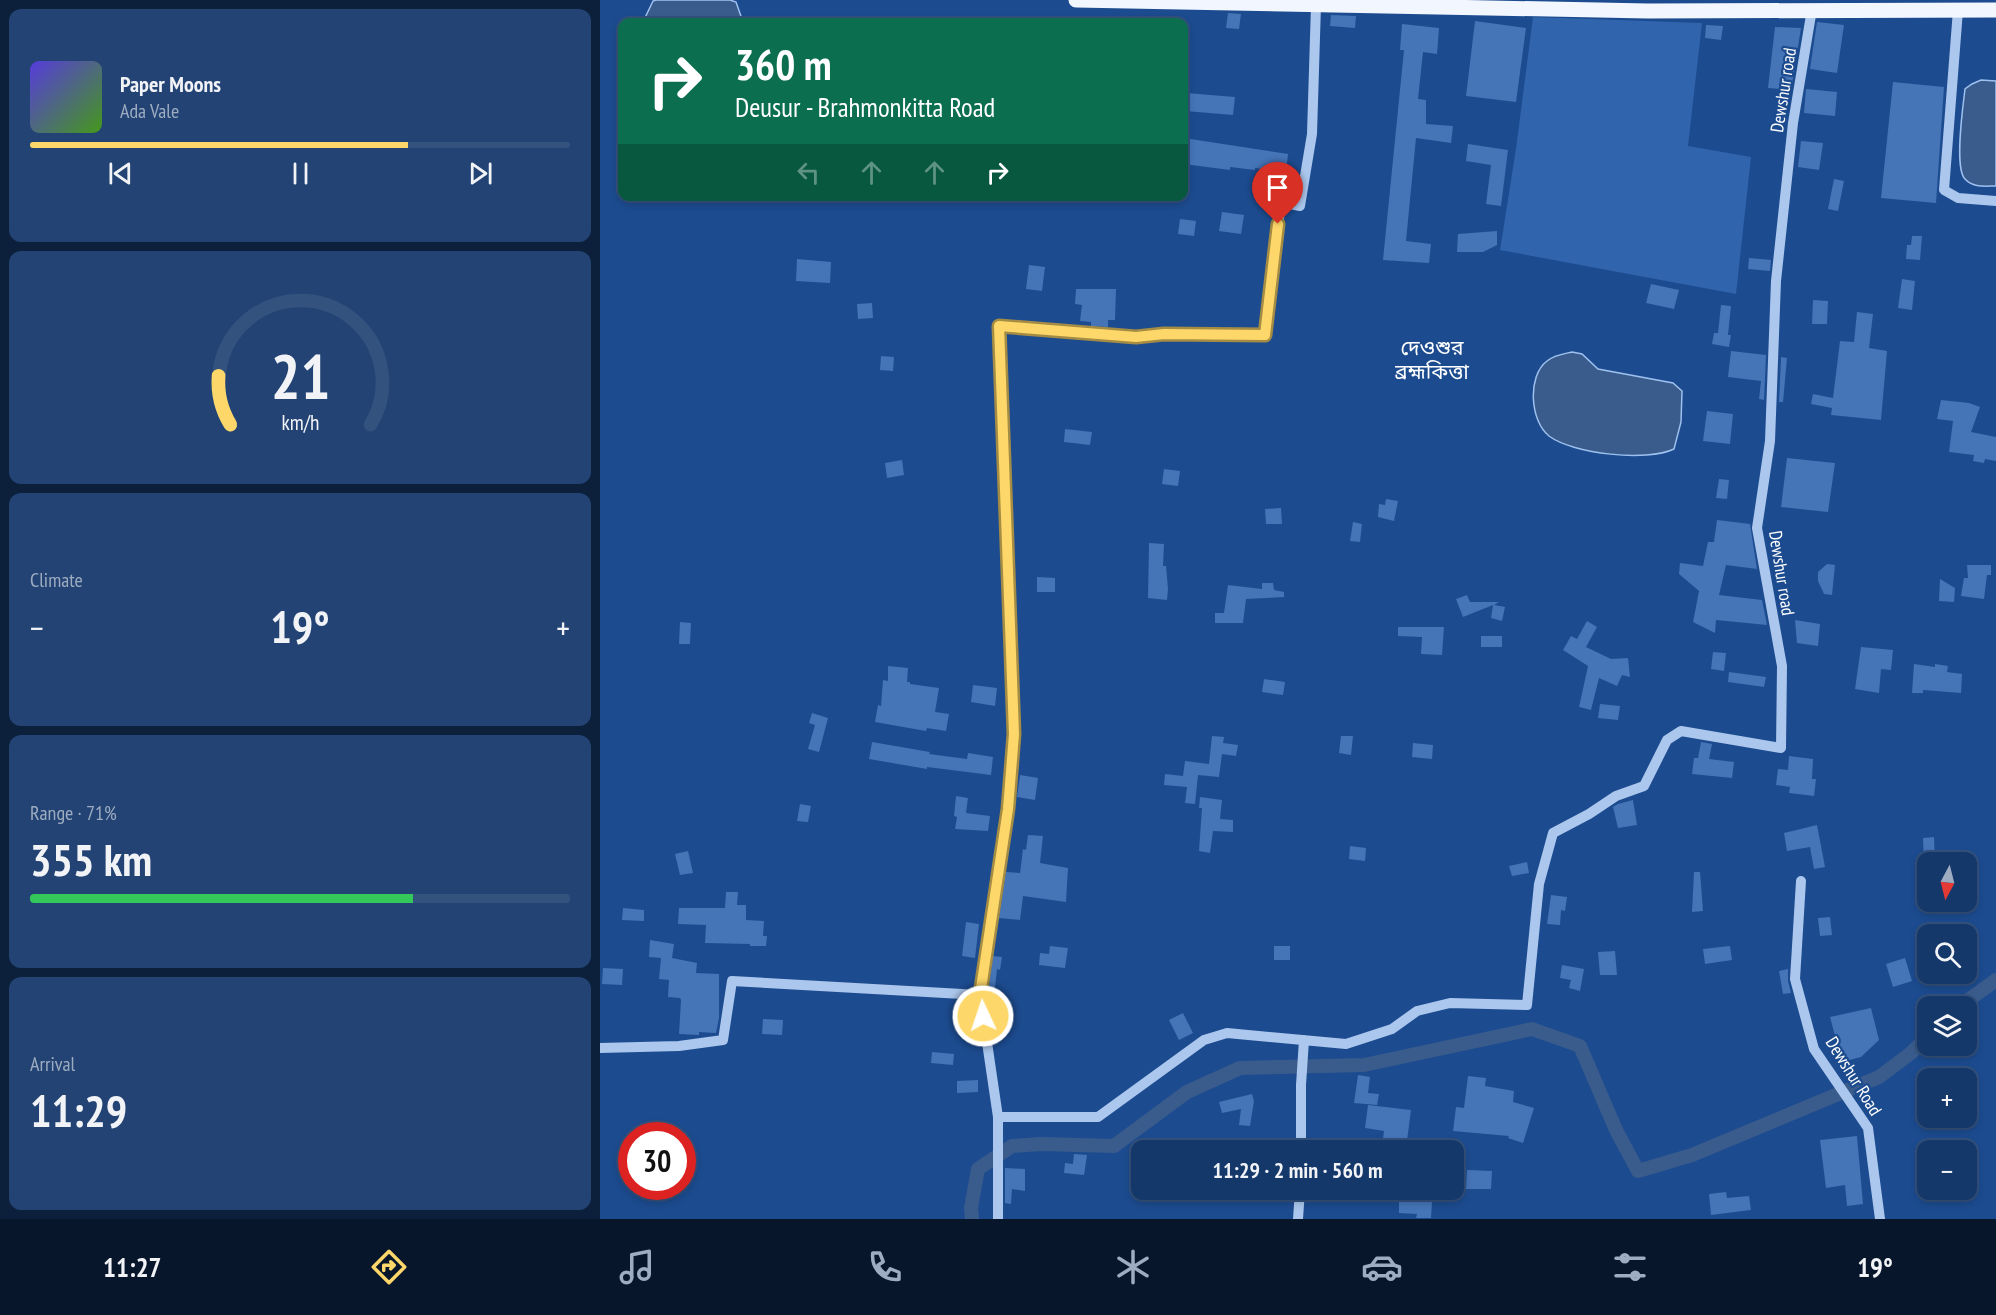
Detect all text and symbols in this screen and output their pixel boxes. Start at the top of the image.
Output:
text: 360 m [735,37,832,92]
icon: right [636,42,714,120]
street label: Dewshur road [1765,46,1801,134]
text: Paper Moons [120,70,221,98]
text: Deusur - Brahmonkitta Road [735,90,995,124]
text: Ada Vale [120,98,179,124]
icon: left [792,156,825,189]
icon: ahead [855,156,888,189]
icon: ahead [918,156,951,189]
icon: right [981,156,1014,189]
icon: previous [104,157,137,190]
icon: pause [284,157,317,190]
icon: next [464,157,497,190]
pin [1252,162,1303,224]
icon: arrive [1261,171,1294,204]
district label: দেওশুর ব্রহ্মকিত্তা [1394,334,1469,385]
text: 21 [270,335,330,416]
text: km/h [281,408,319,436]
street label: Dewshur road [1764,529,1800,617]
text: Climate [30,567,83,593]
text: 19° [270,597,330,655]
text: − [30,606,44,649]
text: + [556,606,570,649]
text: Range · 71% [30,800,117,826]
text: 355 km [30,830,152,888]
north arrow [1917,852,1977,912]
map controls [1917,852,1977,1200]
button: search [1917,924,1977,984]
position arrow [951,984,1015,1048]
button: layers [1917,996,1977,1056]
street label: Dewshur Road [1821,1032,1887,1120]
text: Arrival [30,1051,75,1077]
button: + [1917,1068,1977,1128]
text: 11:29 [30,1081,127,1139]
speed limit sign: 30 [618,1122,696,1200]
button: − [1917,1140,1977,1200]
text: 11:29 · 2 min · 560 m [1212,1156,1383,1184]
icon: directions [368,1246,410,1288]
icon: music [616,1246,658,1288]
icon: phone [864,1246,906,1288]
icon: climate [1112,1246,1154,1288]
icon: car [1361,1246,1403,1288]
icon: filters [1609,1246,1651,1288]
text: 11:27 [103,1250,162,1284]
text: 19° [1857,1250,1893,1284]

